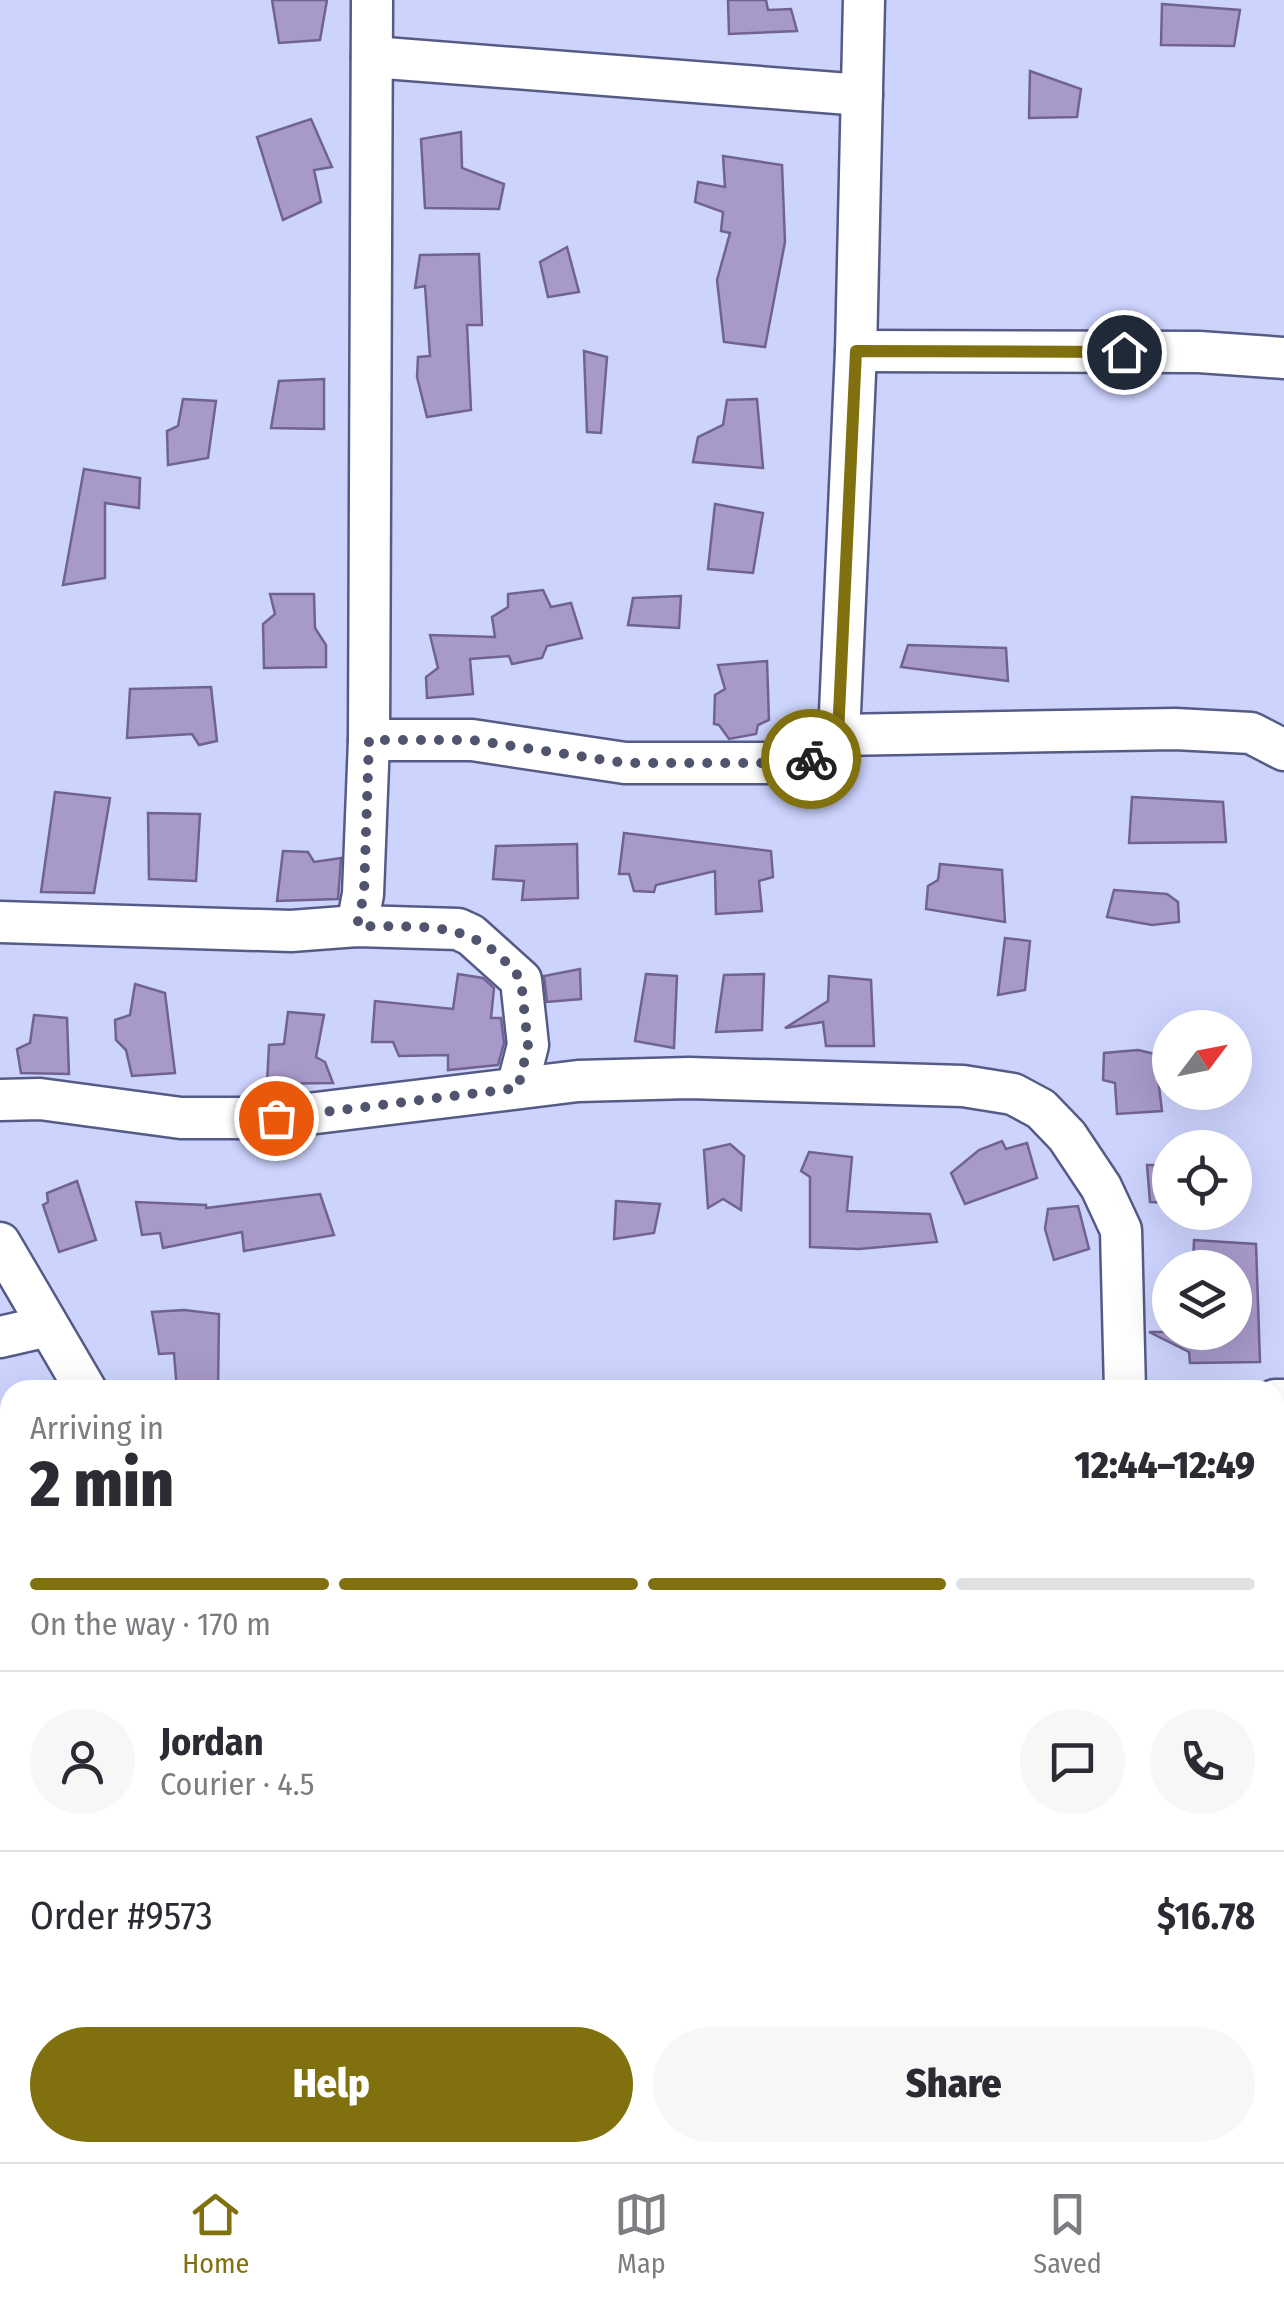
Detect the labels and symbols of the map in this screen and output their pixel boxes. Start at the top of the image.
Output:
pin [1082,310,1167,395]
courier [761,709,861,809]
north arrow [1152,1010,1252,1110]
pin [234,1076,319,1161]

